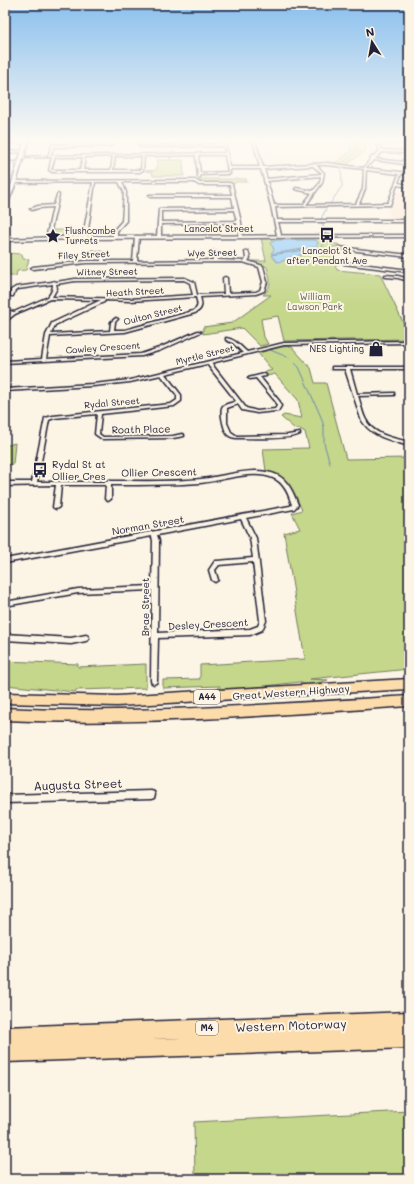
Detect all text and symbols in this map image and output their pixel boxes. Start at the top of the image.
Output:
north arrow [352,22,392,62]
text: N [364,24,376,40]
street label: Lancelot Street [184,223,254,234]
place label: Flushcombe Turrets [65,225,116,246]
bus stop icon: Lancelot St after Pendant Ave [318,226,336,244]
place icon: Flushcombe Turrets [44,227,62,245]
place label: Lancelot St after Pendant Ave [287,245,367,266]
street label: Wye Street [187,247,237,258]
street label: Filey Street [58,248,110,261]
street label: Witney Street [76,265,138,278]
street label: Heath Street [106,284,164,299]
park label: William Lawson Park [287,291,343,312]
street label: Oulton Street [122,302,183,327]
street label: Cowley Crescent [65,339,141,356]
shop icon: NES Lighting [367,340,385,358]
street label: Myrtle Street [175,342,235,367]
place label: NES Lighting [310,343,364,354]
street label: Rydal Street [84,395,140,410]
street label: Roath Place [112,421,170,437]
place label: Rydal St at Ollier Cres [52,457,106,483]
bus stop icon: Rydal St at Ollier Cres [31,461,49,479]
street label: Ollier Crescent [121,464,197,480]
street label: Norman Street [111,512,185,538]
street label: Brae Street [138,578,152,636]
street label: Desley Crescent [168,615,248,633]
street label: Great Western Highway [232,681,350,703]
road number: A44 [194,690,220,704]
street label: Augusta Street [33,774,123,794]
street label: Western Motorway [235,1015,347,1035]
road number: M4 [196,1021,218,1035]

